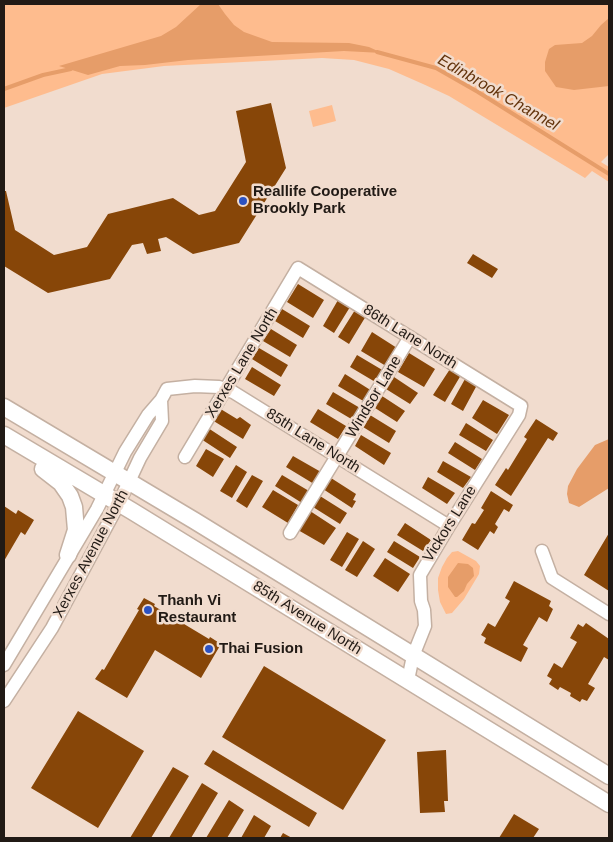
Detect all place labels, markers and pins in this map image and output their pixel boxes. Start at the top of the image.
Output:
place label: Reallife Cooperative Brookly Park [253,183,397,218]
marker: Reallife Cooperative Brookly Park [237,195,249,207]
place label: Thanh Vi Restaurant [158,592,236,627]
marker: Thanh Vi Restaurant [142,604,154,616]
place label: Thai Fusion [219,640,303,658]
marker: Thai Fusion [203,643,215,655]

